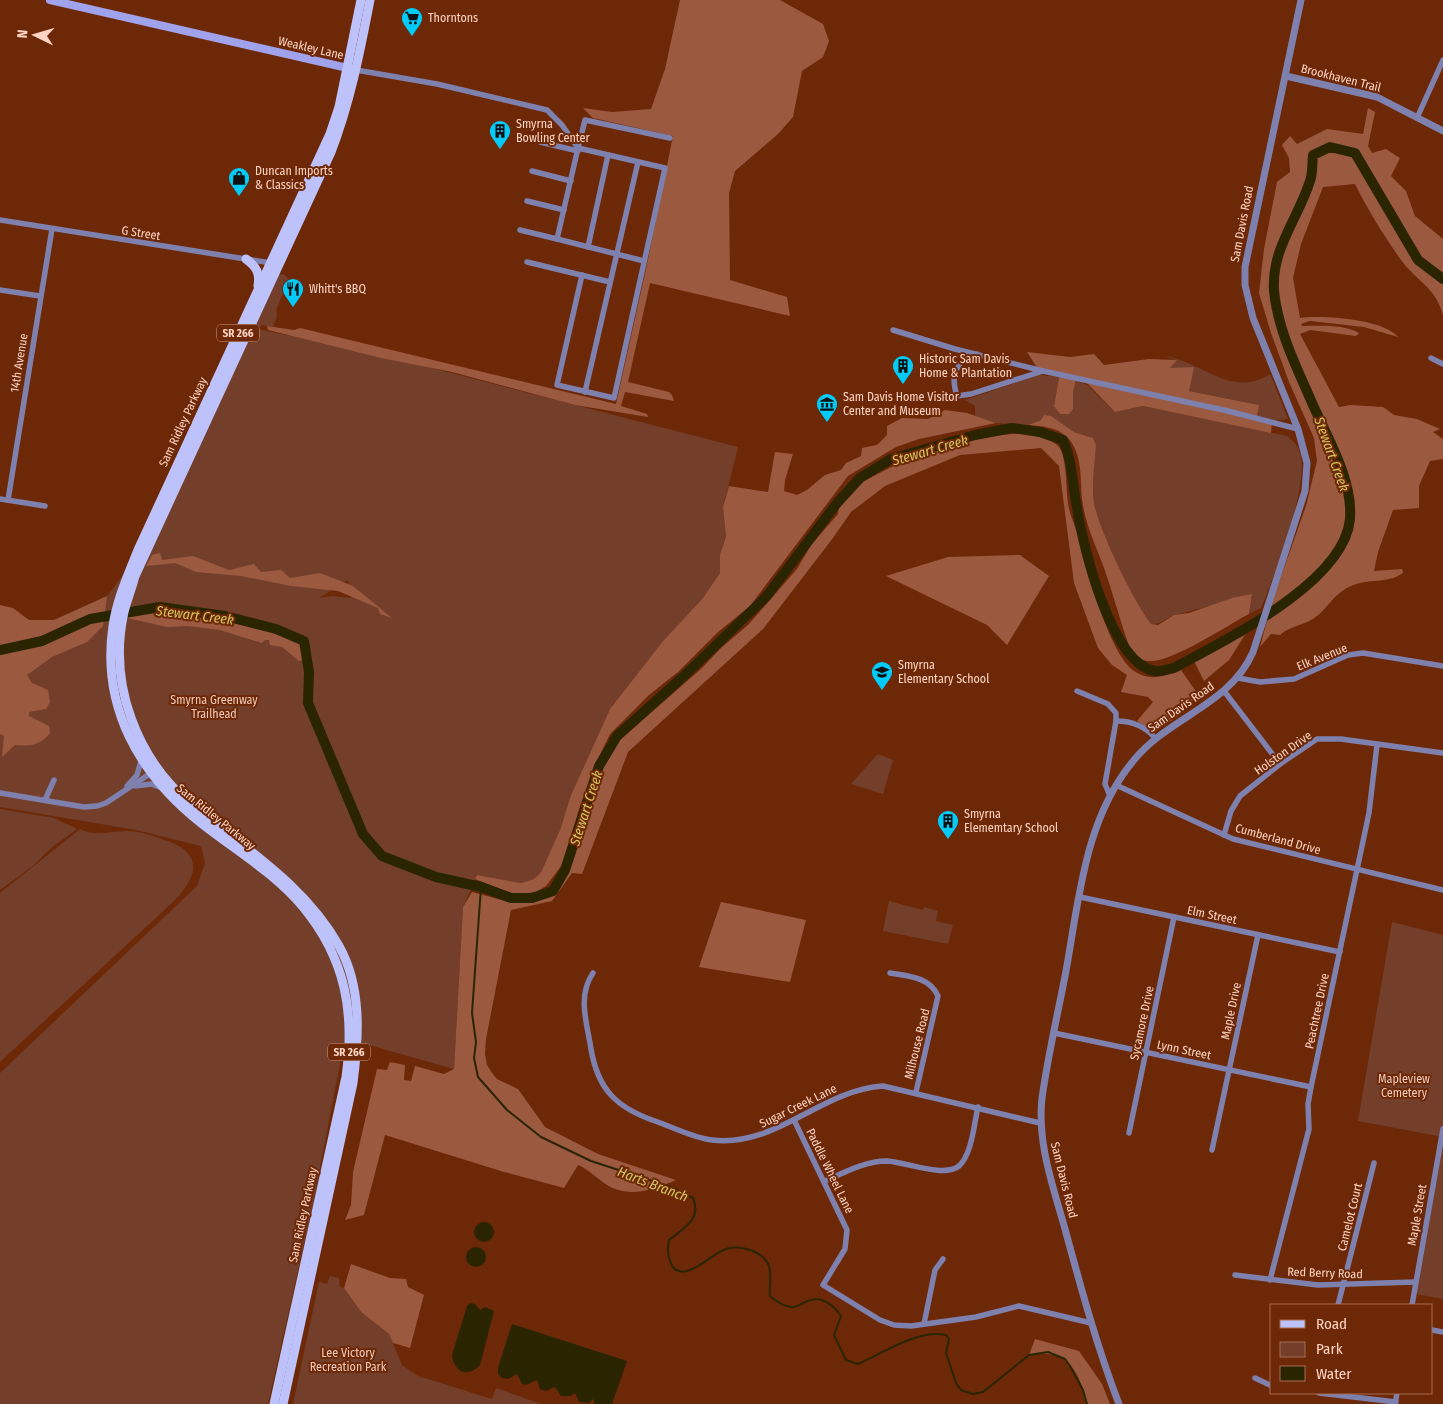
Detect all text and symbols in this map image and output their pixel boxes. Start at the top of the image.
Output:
supermarket icon: Thorntons [400,6,424,37]
north arrow [10,10,60,60]
place label: Thorntons [428,11,478,25]
text: N [14,29,31,39]
street label: Weakley Lane [277,34,345,62]
street label: Brookhaven Trail [1299,61,1383,95]
place label: Smyrna Bowling Center [516,117,590,145]
building icon: Smyrna Bowling Center [488,119,512,150]
place label: Duncan Imports & Classics [255,164,333,192]
shop icon: Duncan Imports & Classics [227,166,251,197]
street label: Sam Davis Road [1228,185,1256,263]
street label: G Street [121,223,162,243]
restaurant icon: Whitt's BBQ [281,277,305,308]
place label: Whitt's BBQ [309,282,366,296]
road number: SR 266 [217,324,259,342]
street label: 14th Avenue [7,332,31,394]
place label: Historic Sam Davis Home & Plantation [919,352,1012,380]
building icon: Historic Sam Davis Home & Plantation [891,354,915,385]
street label: Sam Ridley Parkway [156,374,210,469]
place label: Sam Davis Home Visitor Center and Museum [843,390,960,418]
museum icon: Sam Davis Home Visitor Center and Museum [815,392,839,423]
water label: Stewart Creek [1310,414,1353,494]
water label: Stewart Creek [889,432,970,470]
water label: Stewart Creek [154,602,235,629]
street label: Elk Avenue [1295,641,1349,673]
place label: Smyrna Elementary School [898,658,989,686]
school or university icon: Smyrna Elementary School [870,660,894,691]
street label: Sam Davis Road [1145,679,1217,735]
park label: Smyrna Greenway Trailhead [170,693,258,721]
street label: Holston Drive [1252,728,1314,778]
water label: Stewart Creek [566,768,607,849]
street label: Sam Ridley Parkway [174,781,259,853]
place label: Smyrna Elememtary School [964,807,1058,835]
building icon: Smyrna Elememtary School [936,809,960,840]
street label: Cumberland Drive [1234,821,1322,857]
street label: Elm Street [1186,903,1238,927]
street label: Peachtree Drive [1302,972,1332,1050]
street label: Maple Drive [1218,981,1244,1041]
street label: Sycamore Drive [1127,985,1157,1061]
street label: Milhouse Road [901,1007,933,1081]
street label: Lynn Street [1156,1037,1212,1063]
road number: SR 266 [328,1044,370,1060]
park label: Mapleview Cemetery [1378,1072,1430,1100]
street label: Sugar Creek Lane [757,1081,839,1131]
street label: Paddle Wheel Lane [803,1126,857,1216]
street label: Sam Davis Road [1048,1141,1080,1219]
water label: Harts Branch [615,1163,691,1206]
street label: Sam Ridley Parkway [286,1165,320,1264]
street label: Camelot Court [1335,1181,1365,1253]
street label: Maple Street [1405,1183,1429,1247]
street label: Red Berry Road [1287,1265,1363,1281]
legend [1270,1304,1433,1394]
text: Road [1316,1315,1347,1333]
text: Park [1316,1340,1343,1358]
park label: Lee Victory Recreation Park [310,1346,387,1374]
text: Water [1316,1365,1352,1383]

